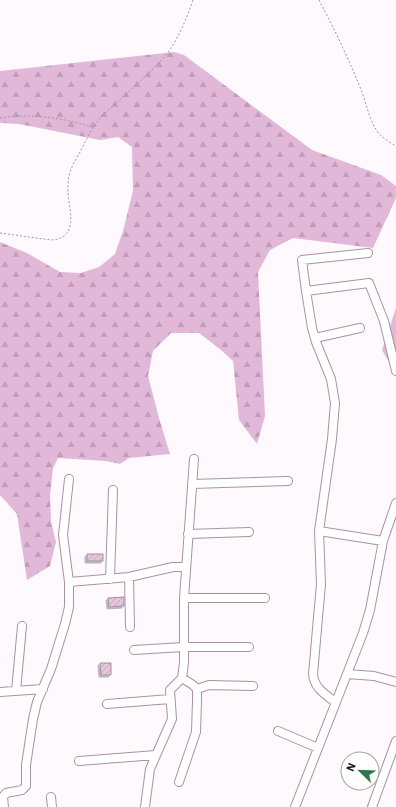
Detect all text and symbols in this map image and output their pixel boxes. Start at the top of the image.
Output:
north arrow [340,751,380,791]
text: N [343,761,359,773]

